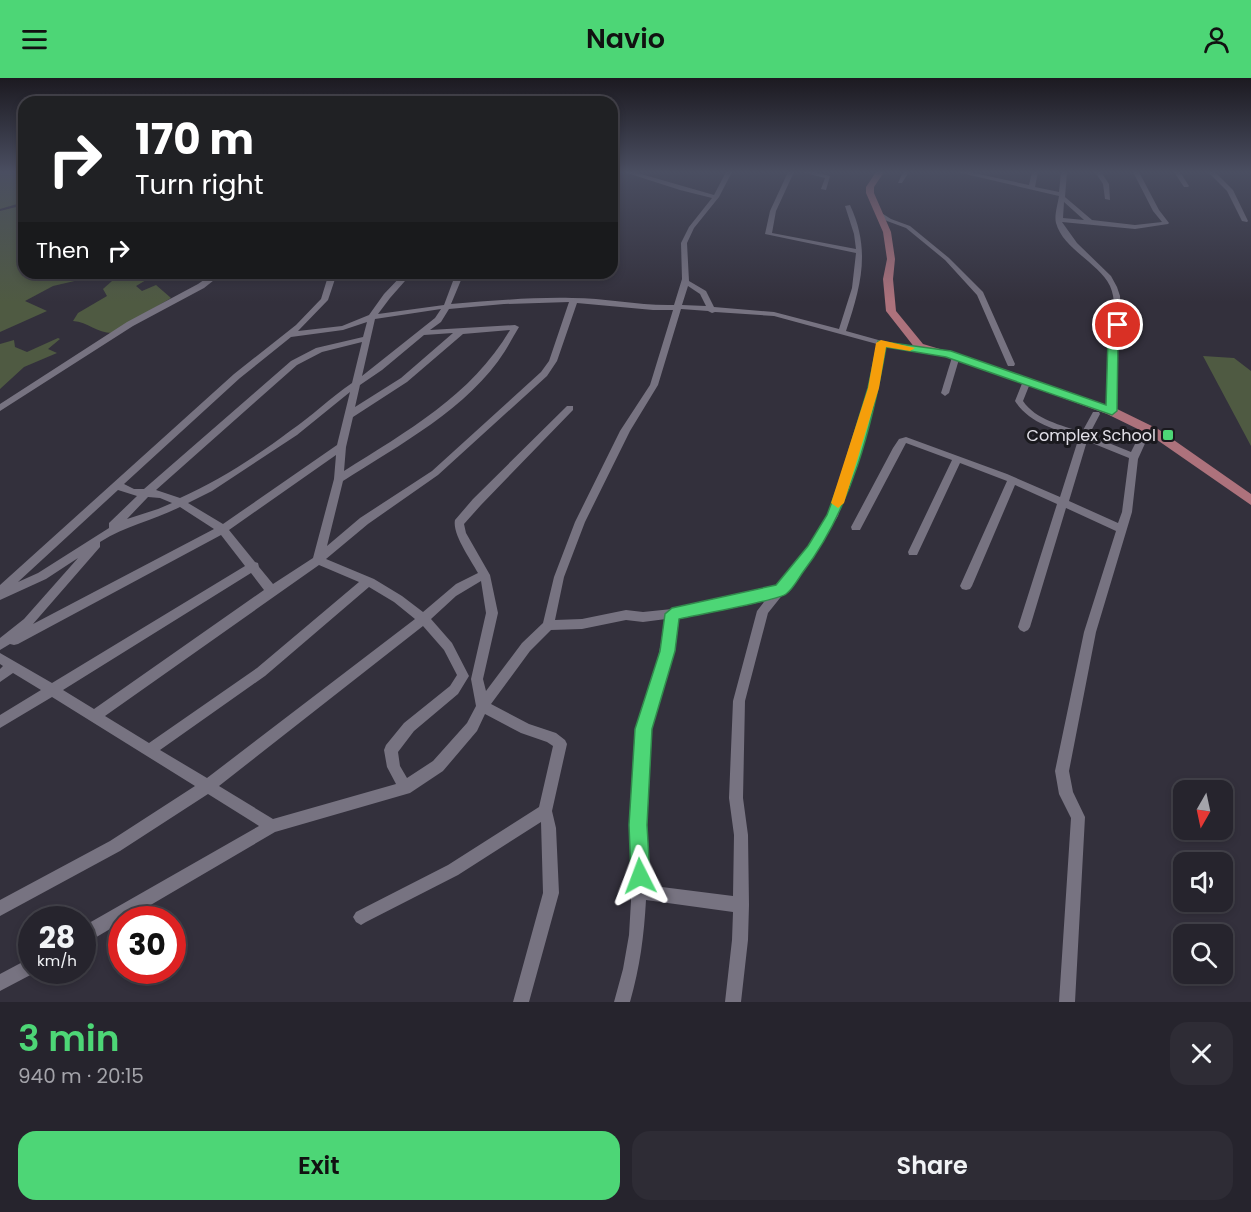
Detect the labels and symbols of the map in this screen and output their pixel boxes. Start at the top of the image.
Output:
pin [1092,299,1143,350]
place label: Complex School [1027,424,1156,447]
marker: Complex School [1161,428,1175,442]
north arrow [1173,780,1233,840]
position arrow [608,844,672,908]
speed limit sign: 30 [108,906,186,984]

